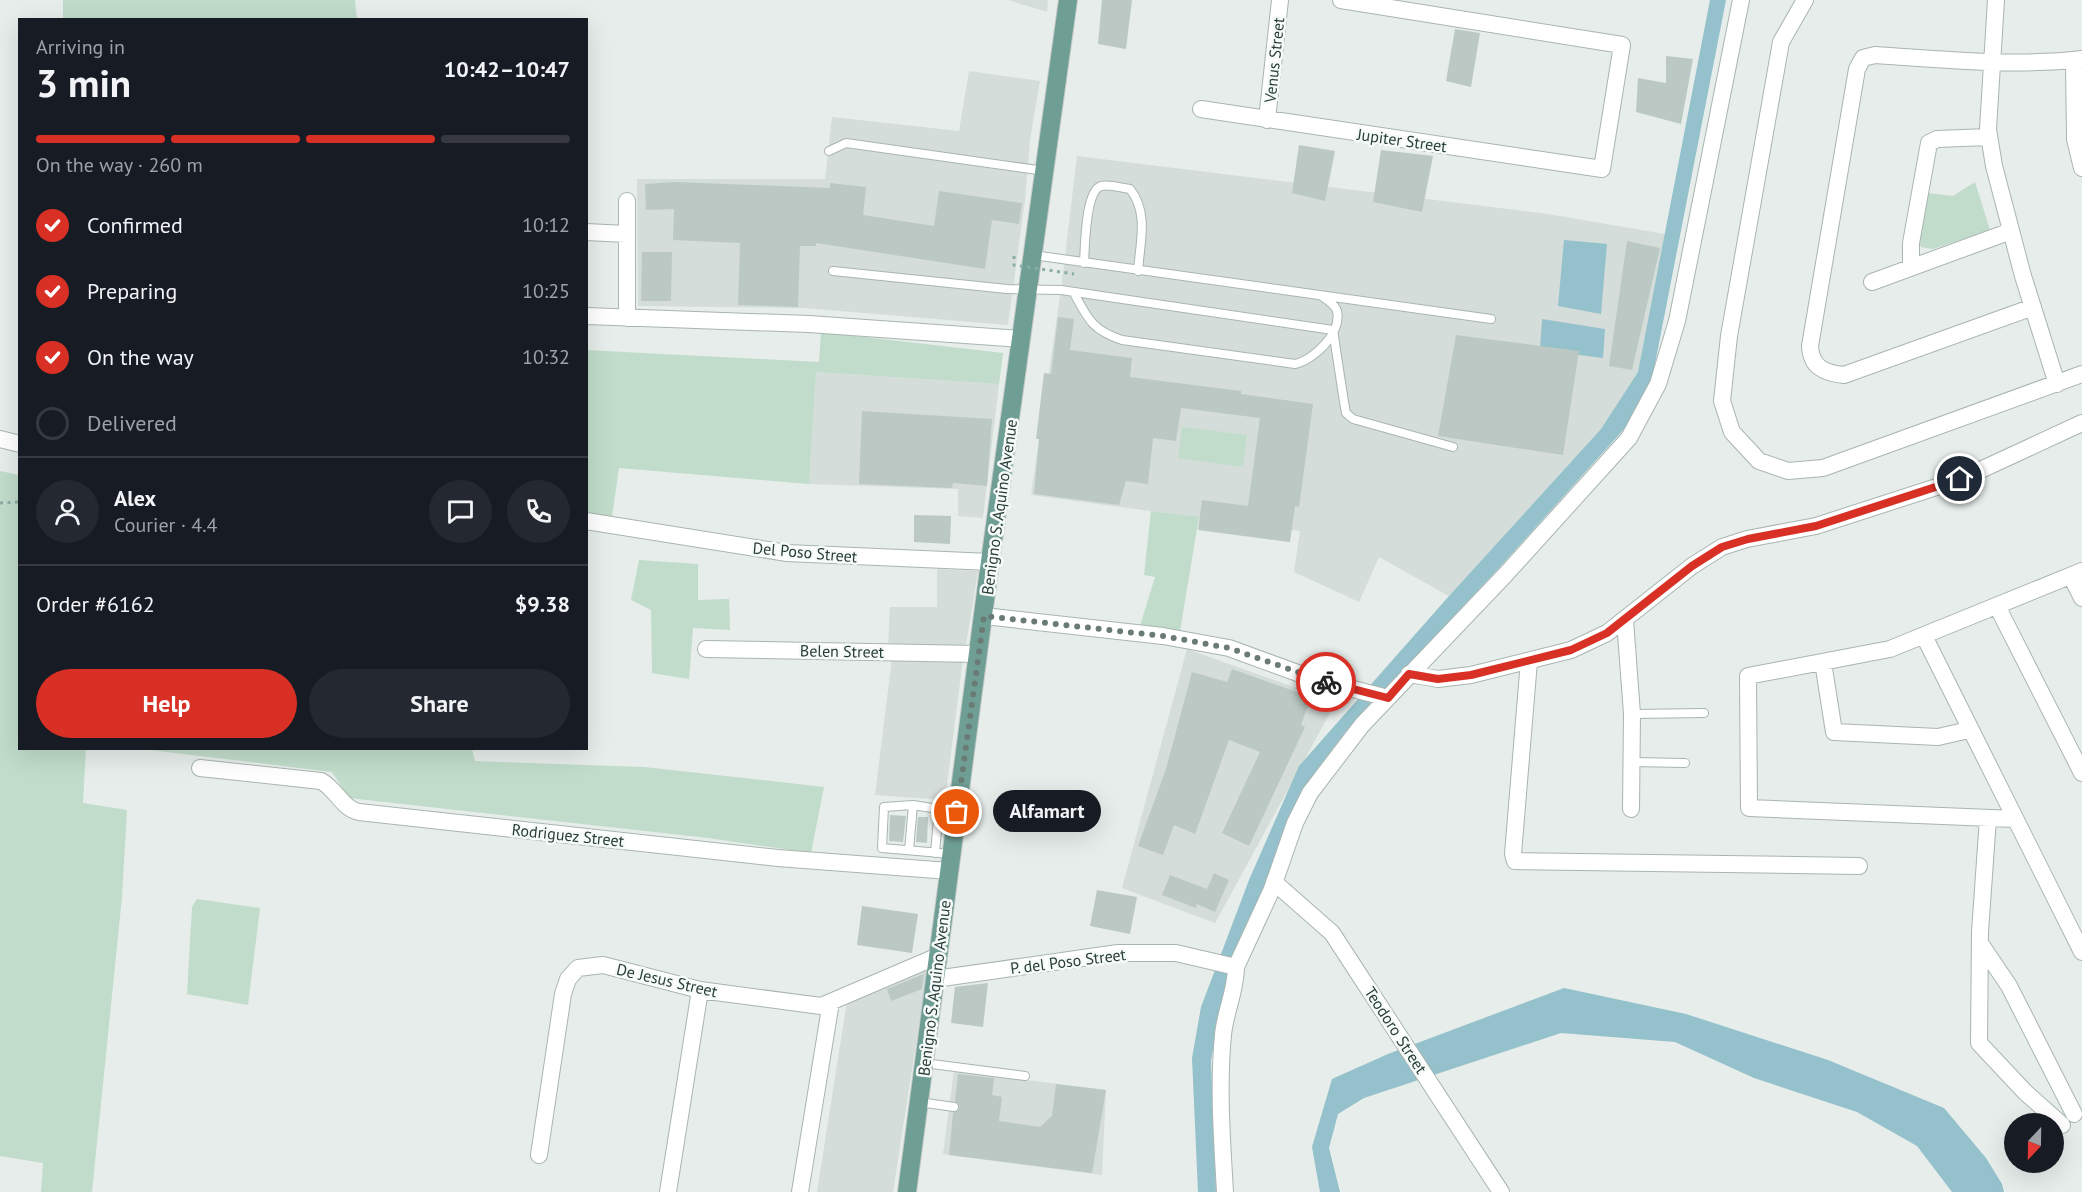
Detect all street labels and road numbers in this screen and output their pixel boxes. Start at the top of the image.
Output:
street label: Venus Street [1259,16,1288,105]
street label: Jupiter Street [1355,124,1449,156]
street label: Benigno S. Aquino Avenue [977,418,1021,596]
street label: Del Poso Street [752,537,859,567]
street label: Belen Street [800,640,885,662]
street label: Rodriguez Street [511,819,626,851]
street label: Benigno S. Aquino Avenue [913,899,955,1077]
street label: P. del Poso Street [1009,944,1128,978]
street label: De Jesus Street [615,959,720,1001]
street label: Teodoro Street [1360,983,1432,1078]

